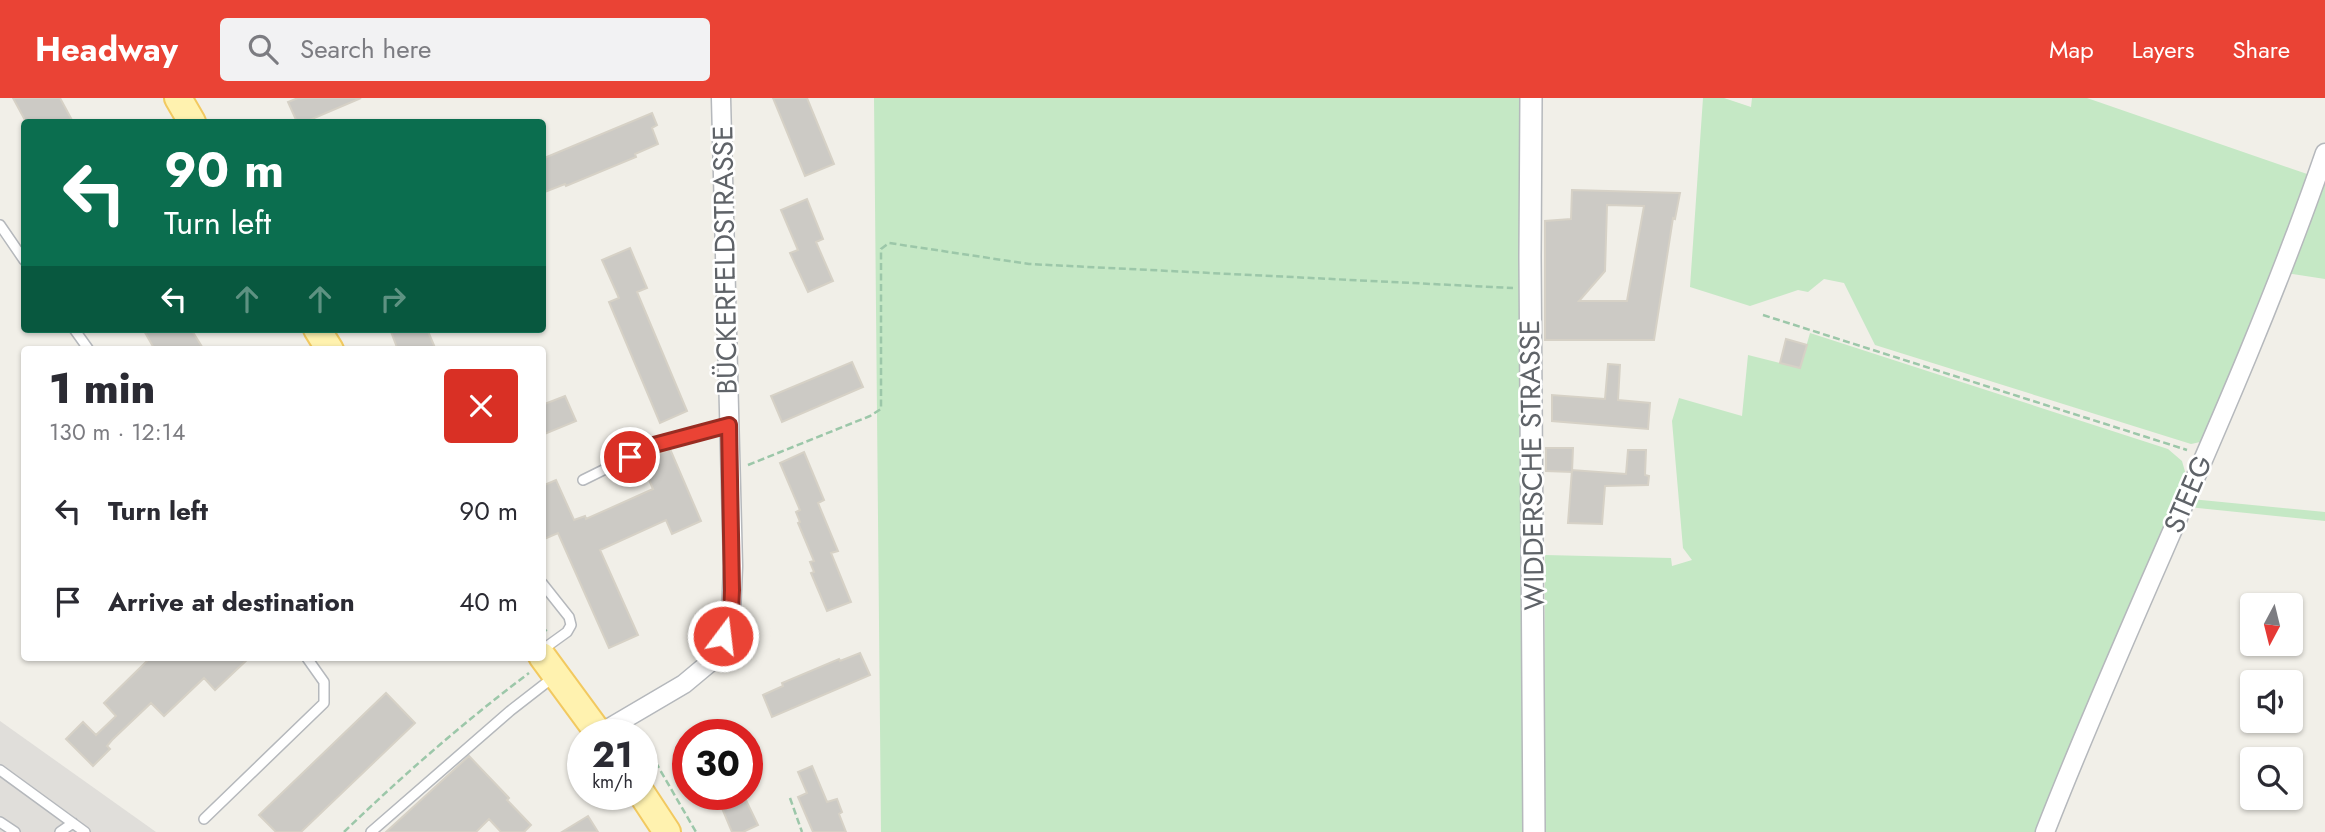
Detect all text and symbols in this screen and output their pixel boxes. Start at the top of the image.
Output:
search box [220,18,710,81]
text: Headway [35,26,178,73]
icon: search [244,30,282,68]
text: Search here [300,30,431,68]
text: Map [2049,32,2094,67]
text: Layers [2132,32,2194,67]
text: Share [2232,32,2290,67]
street label: BÜCKERFELDSTRASSE [702,125,748,395]
text: 90 m [164,135,284,205]
icon: left [49,147,140,238]
text: Turn left [164,200,271,246]
icon: left [155,280,193,318]
icon: ahead [228,280,266,318]
icon: ahead [301,280,339,318]
icon: right [374,280,412,318]
street label: WIDDERSCHE STRASSE [1509,319,1555,611]
text: 1 min [49,358,155,419]
button: close [444,369,518,443]
text: 130 m · 12:14 [49,415,185,449]
pin [600,427,660,487]
icon: arrive [611,438,649,476]
street label: STEEG [2153,449,2223,539]
icon: left [49,492,87,530]
text: Turn left [108,492,208,530]
text: 90 m [459,492,518,530]
icon: arrive [49,583,87,621]
text: Arrive at destination [108,583,355,621]
text: 40 m [459,583,518,621]
north arrow [2240,593,2303,656]
map controls [2240,593,2303,810]
position arrow [686,599,760,673]
button: sound [2240,670,2303,733]
speed limit sign: 30 [672,719,763,810]
text: 21 [592,730,633,780]
button: search [2240,747,2303,810]
text: km/h [592,769,633,795]

